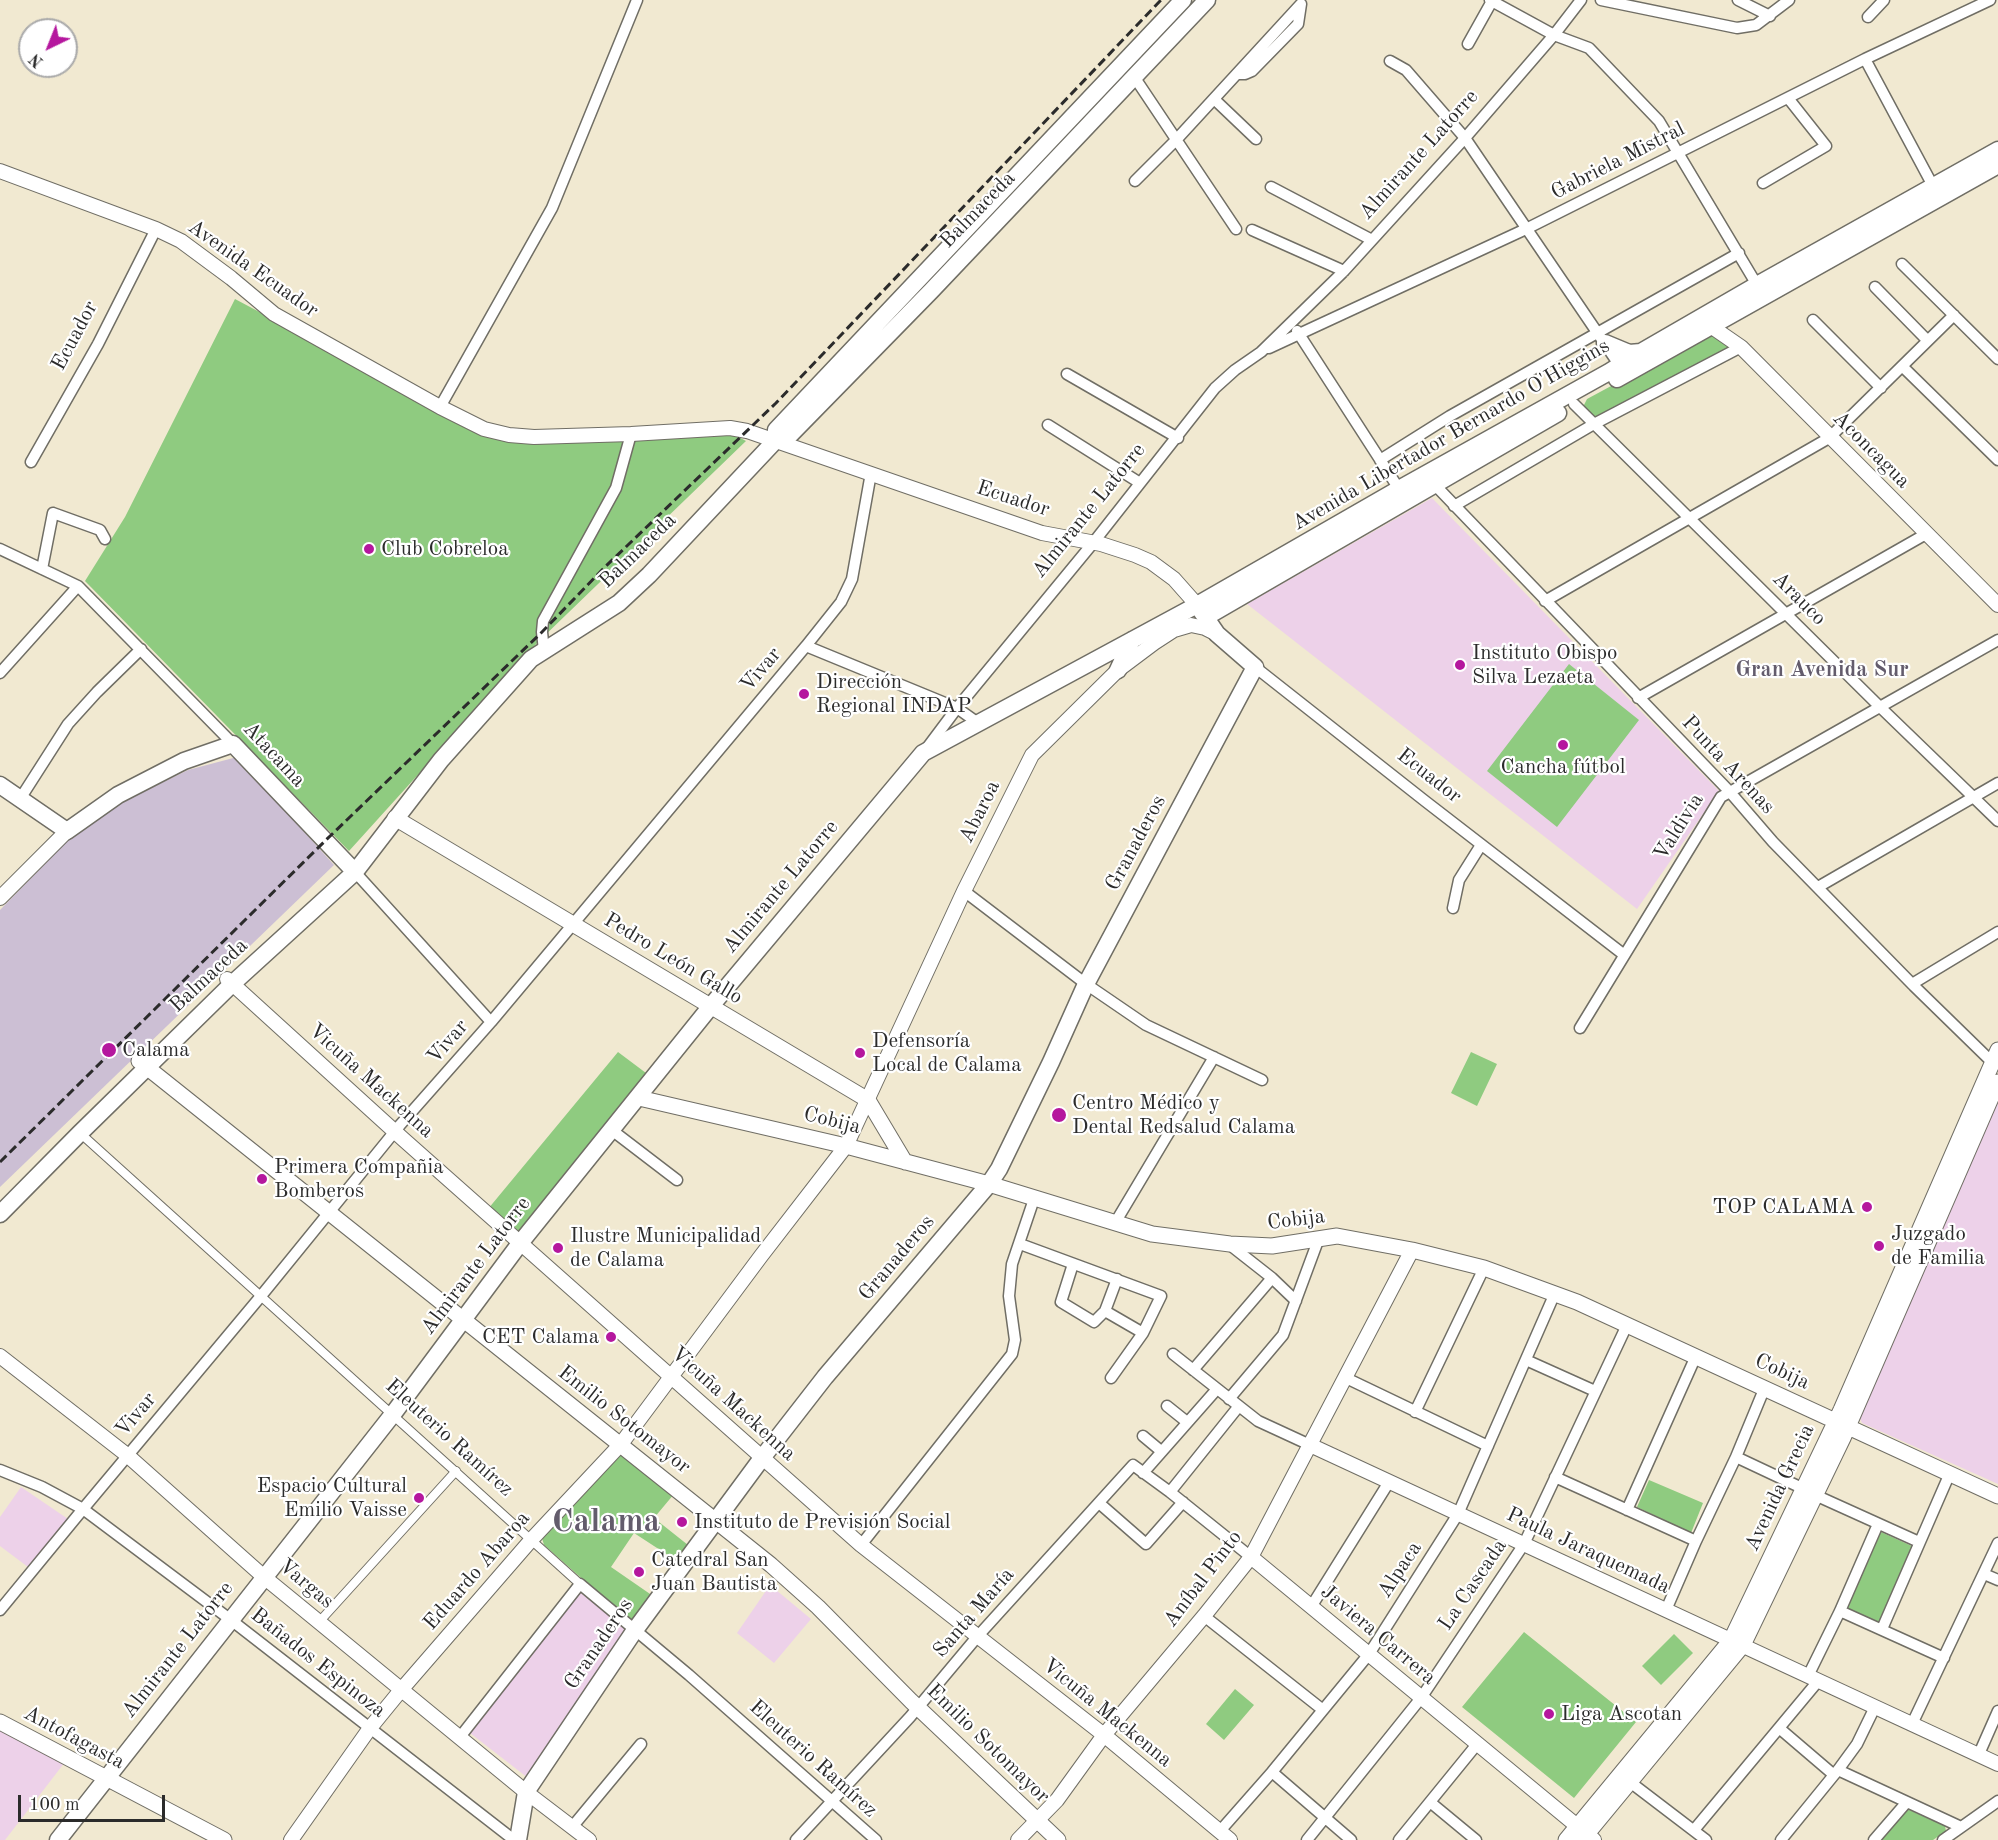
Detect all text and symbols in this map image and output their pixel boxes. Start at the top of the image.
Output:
north arrow [18,18,78,78]
text: N [27,50,47,70]
street label: Almirante Latorre [1354,85,1484,225]
street label: Gabriela Mistral [1547,117,1689,205]
street label: Balmaceda [935,166,1021,254]
street label: Avenida Ecuador [183,215,323,323]
street label: Ecuador [46,297,104,375]
street label: Avenida Libertador Bernardo O'Higgins [1288,334,1614,536]
street label: Aconcagua [1827,406,1915,494]
street label: Almirante Latorre [1027,438,1151,584]
street label: Ecuador [973,475,1053,523]
street label: Balmaceda [594,508,682,594]
place label: Club Cobreloa [381,536,509,562]
marker: Club Cobreloa [362,542,376,556]
street label: Arauco [1767,567,1831,631]
place label: Instituto Obispo Silva Lezaeta [1472,640,1617,690]
street label: Vivar [735,643,787,697]
district label: Gran Avenida Sur [1735,657,1909,683]
marker: Instituto Obispo Silva Lezaeta [1453,658,1467,672]
place label: Dirección Regional INDAP [816,669,971,719]
marker: Dirección Regional INDAP [797,687,811,701]
street label: Punta Arenas [1676,710,1780,820]
street label: Atacama [237,717,311,793]
marker: Cancha fútbol [1556,738,1570,752]
street label: Ecuador [1392,743,1466,809]
place label: Cancha fútbol [1501,754,1625,780]
street label: Abaroa [954,777,1006,847]
street label: Valdivia [1649,789,1709,865]
street label: Granaderos [1100,791,1172,895]
street label: Almirante Latorre [718,815,844,959]
street label: Pedro León Gallo [599,908,747,1010]
street label: Balmaceda [165,933,253,1019]
street label: Vivar [422,1015,474,1069]
street label: Vicuña Mackenna [303,1018,439,1144]
place label: Defensoría Local de Calama [872,1028,1022,1078]
place label: Calama [122,1037,190,1063]
marker: Calama [100,1041,118,1059]
marker: Defensoría Local de Calama [853,1046,867,1060]
place label: Centro Médico y Dental Redsalud Calama [1072,1090,1295,1140]
street label: Cobija [801,1102,863,1140]
marker: Centro Médico y Dental Redsalud Calama [1050,1106,1068,1124]
place label: Primera Compañia Bomberos [274,1154,444,1204]
marker: Primera Compañia Bomberos [255,1172,269,1186]
street label: Almirante Latorre [416,1192,536,1340]
place label: TOP CALAMA [1712,1194,1855,1220]
marker: TOP CALAMA [1860,1200,1874,1214]
street label: Cobija [1266,1204,1326,1236]
street label: Granaderos [854,1210,940,1306]
place label: Juzgado de Familia [1891,1221,1985,1271]
place label: Ilustre Municipalidad de Calama [570,1223,761,1273]
marker: Juzgado de Familia [1872,1239,1886,1253]
marker: Ilustre Municipalidad de Calama [551,1241,565,1255]
place label: CET Calama [482,1324,599,1350]
marker: CET Calama [604,1330,618,1344]
street label: Vicuña Mackenna [665,1341,801,1467]
street label: Cobija [1750,1348,1814,1396]
street label: Emilio Sotomayor [553,1360,695,1480]
street label: Eleuterio Ramírez [380,1374,518,1502]
street label: Vivar [110,1388,162,1442]
street label: Avenida Grecia [1740,1420,1820,1556]
place label: Espacio Cultural Emilio Vaisse [257,1473,407,1523]
marker: Espacio Cultural Emilio Vaisse [412,1491,426,1505]
district label: Calama [552,1502,660,1542]
street label: Paula Jaraquemada [1502,1502,1674,1600]
street label: Eduardo Abaroa [418,1506,536,1636]
place label: Instituto de Previsión Social [694,1509,951,1535]
marker: Instituto de Previsión Social [675,1515,689,1529]
street label: Aníbal Pinto [1158,1526,1248,1632]
street label: La Cascada [1433,1535,1513,1635]
street label: Alpaca [1372,1537,1428,1603]
place label: Catedral San Juan Bautista [651,1547,777,1597]
street label: Vargas [273,1554,339,1614]
street label: Santa María [928,1563,1020,1663]
marker: Catedral San Juan Bautista [632,1565,646,1579]
street label: Almirante Latorre [117,1577,239,1723]
street label: Javiera Carrera [1315,1579,1441,1691]
street label: Granaderos [559,1594,639,1694]
street label: Bañados Espinoza [245,1602,391,1724]
street label: Vicuña Mackenna [1037,1653,1177,1773]
street label: Emilio Sotomayor [921,1679,1055,1809]
street label: Eleuterio Ramírez [744,1695,882,1823]
street label: Antofagasta [19,1701,129,1775]
place label: Liga Ascotan [1561,1701,1682,1727]
marker: Liga Ascotan [1542,1707,1556,1721]
scale bar [21,1783,168,1821]
text: 100 m [29,1796,80,1814]

